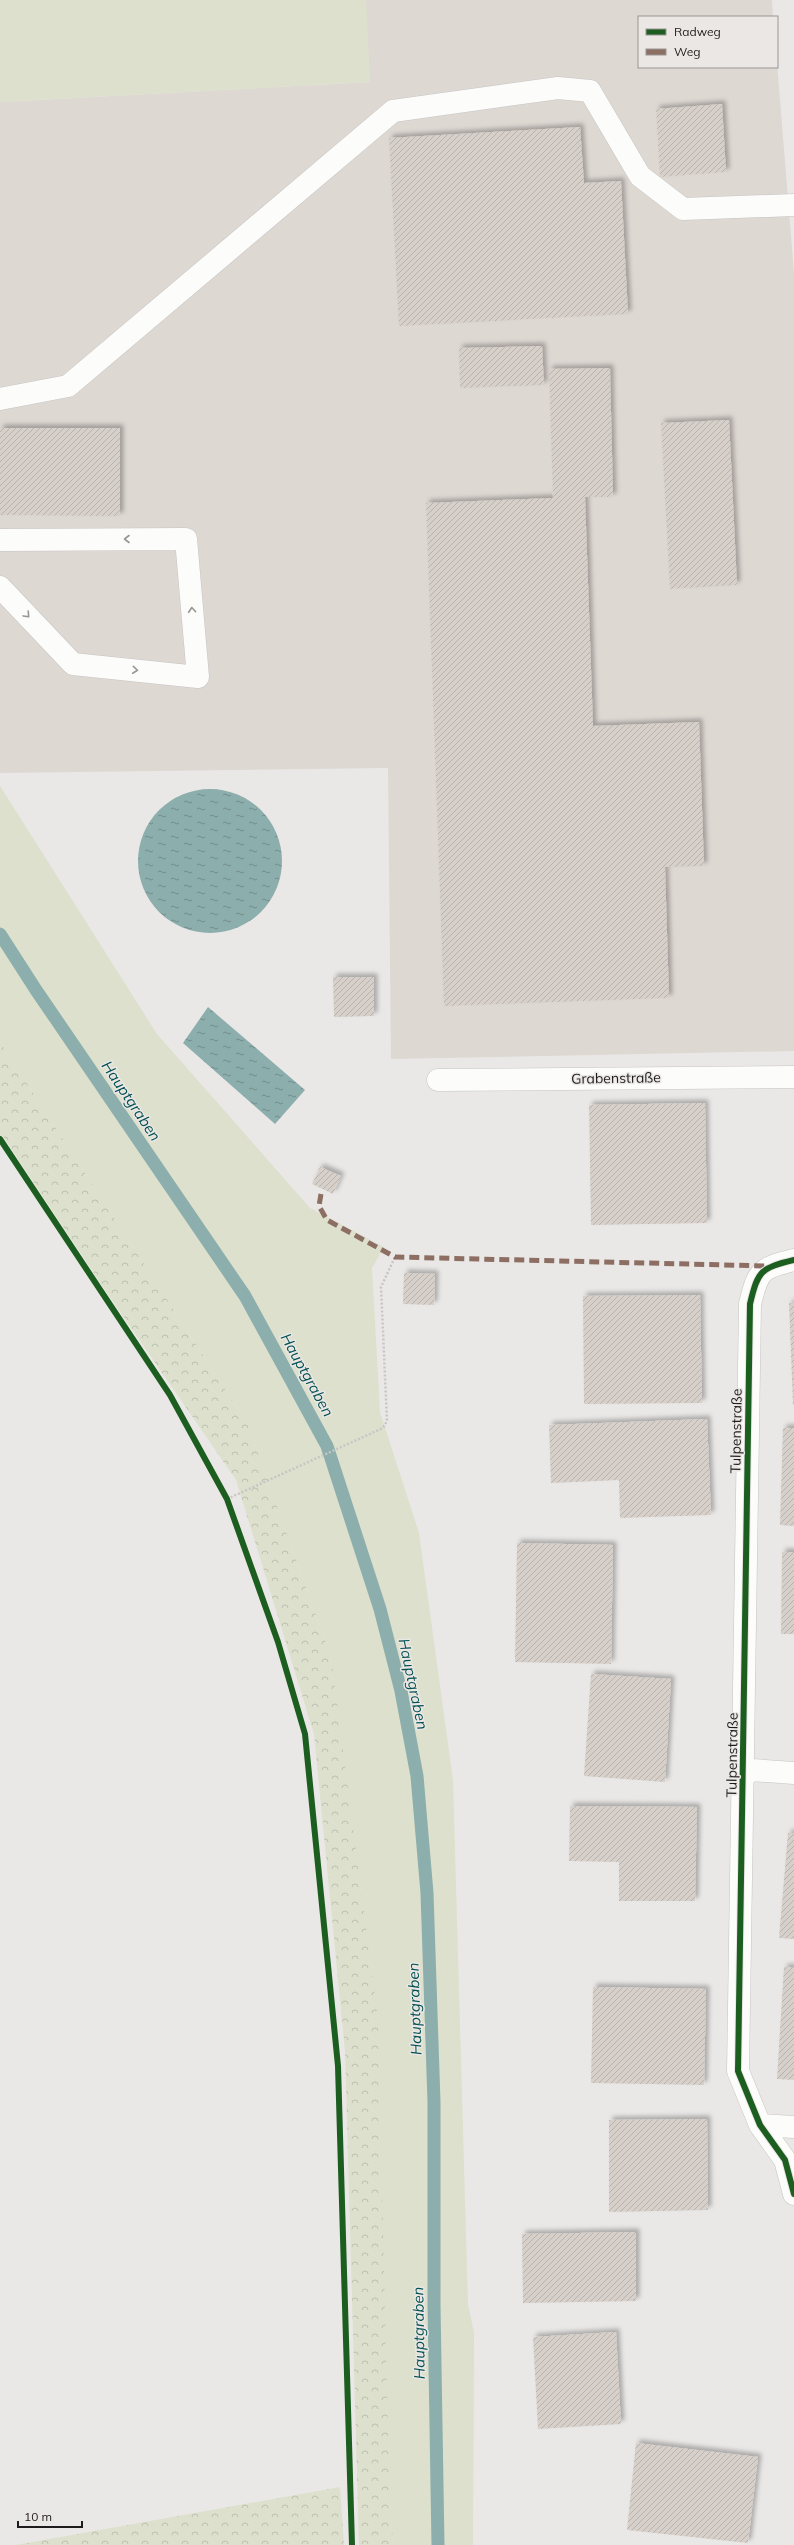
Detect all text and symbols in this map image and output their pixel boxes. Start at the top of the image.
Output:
legend [638,16,778,68]
text: Radweg [674,24,721,39]
text: Weg [674,44,700,59]
one-way arrow [124,535,130,543]
one-way arrow [188,607,197,613]
one-way arrow [22,610,30,618]
one-way arrow [132,666,138,675]
water label: Hauptgraben [98,1057,165,1145]
street label: Grabenstraße [571,1068,661,1088]
water label: Hauptgraben [277,1330,338,1420]
street label: Tulpenstraße [726,1388,746,1474]
water label: Hauptgraben [395,1637,432,1731]
street label: Tulpenstraße [722,1712,742,1798]
water label: Hauptgraben [403,1962,426,2056]
water label: Hauptgraben [408,2286,429,2379]
scale bar [18,2503,82,2529]
text: 10 m [24,2509,52,2524]

